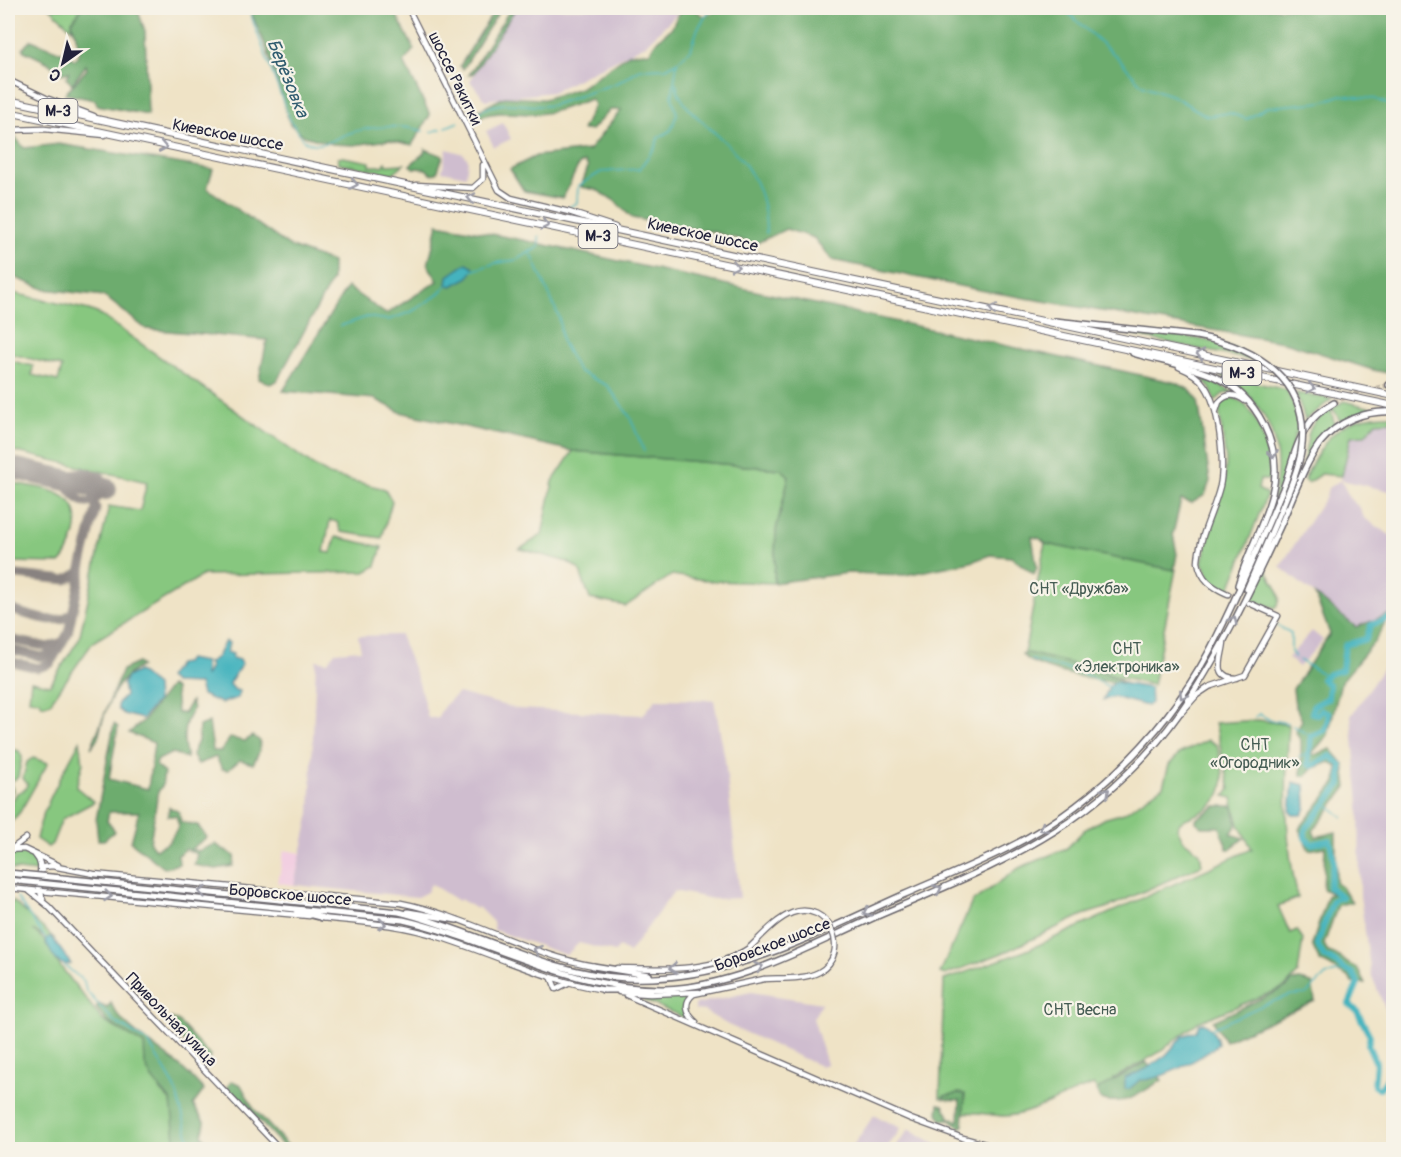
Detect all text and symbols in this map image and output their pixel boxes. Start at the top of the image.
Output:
street label: шоссе Ракитки [424,28,486,129]
north arrow [33,33,93,93]
water label: Берёзовка [261,36,314,122]
text: С [45,63,65,86]
road number: М-3 [38,99,78,123]
street label: Киевское шоссе [171,114,285,156]
one-way arrow [157,140,167,153]
one-way arrow [349,177,359,190]
one-way arrow [466,192,476,205]
street label: Киевское шоссе [646,214,760,256]
one-way arrow [539,217,549,230]
road number: М-3 [578,224,618,248]
one-way arrow [730,258,740,271]
one-way arrow [988,304,998,317]
one-way arrow [1195,348,1205,361]
road number: М-3 [1222,361,1262,385]
one-way arrow [1306,380,1316,393]
one-way arrow [1266,449,1278,458]
park label: СНТ «Дружба» [1029,579,1129,599]
one-way arrow [1226,615,1238,626]
park label: СНТ «Электроника» [1074,639,1180,677]
one-way arrow [1179,688,1190,699]
park label: СНТ «Огородник» [1210,735,1300,773]
one-way arrow [1099,788,1110,799]
one-way arrow [1039,821,1049,833]
street label: Боровское шоссе [228,880,352,910]
one-way arrow [931,884,942,896]
one-way arrow [197,886,206,899]
one-way arrow [103,889,112,902]
one-way arrow [862,904,873,916]
street label: Боровское шоссе [712,914,833,976]
one-way arrow [378,917,387,930]
one-way arrow [532,945,542,958]
one-way arrow [753,961,764,974]
one-way arrow [669,962,678,975]
street label: Привольная улица [121,969,221,1071]
park label: СНТ Весна [1044,1000,1116,1020]

